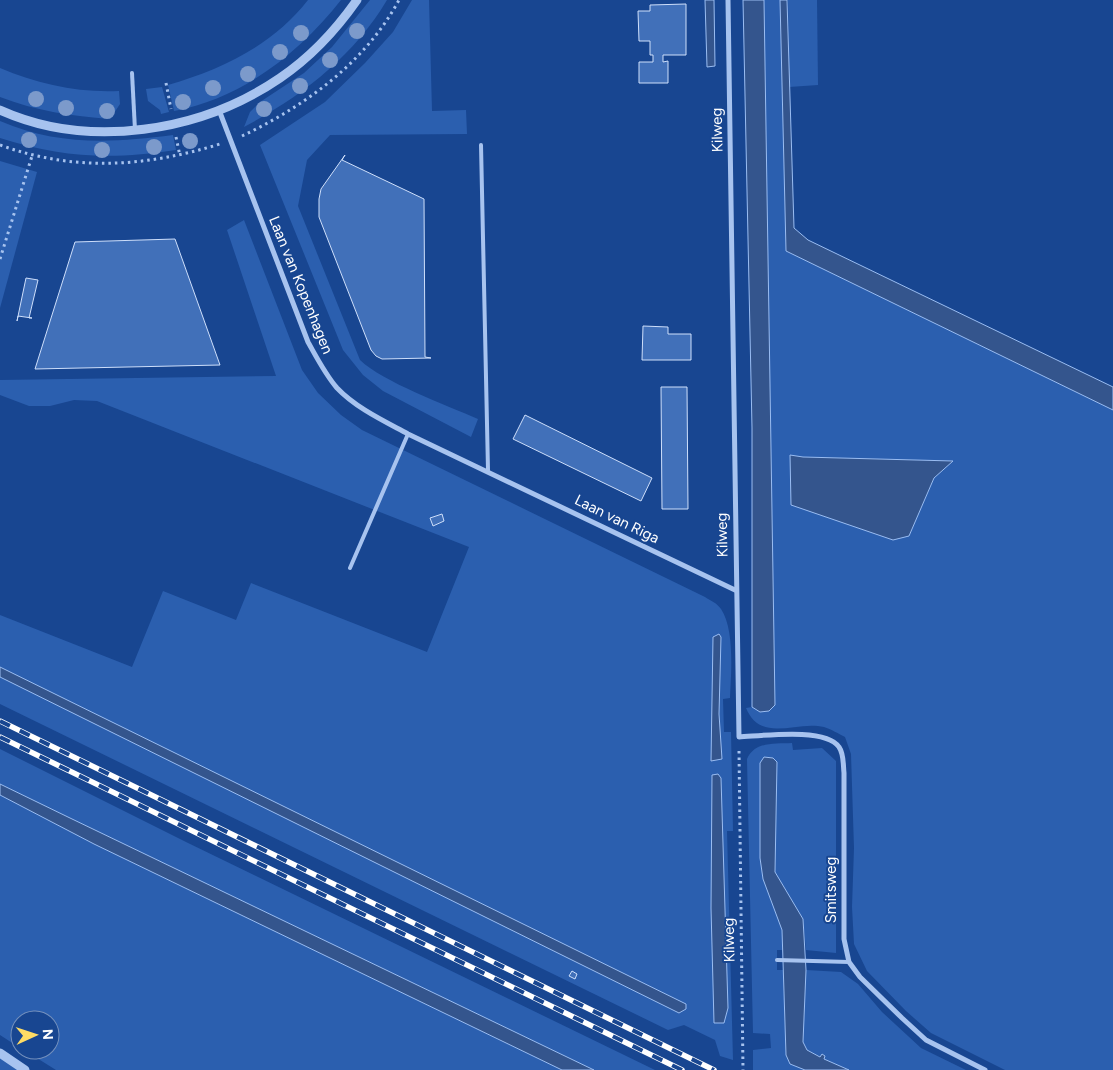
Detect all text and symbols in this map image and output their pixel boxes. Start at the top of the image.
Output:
street label: Kilweg [708,108,726,152]
street label: Laan van Kopenhagen [265,213,337,357]
street label: Laan van Riga [572,491,662,547]
street label: Kilweg [713,513,731,557]
street label: Smitsweg [822,857,840,923]
street label: Kilweg [720,918,738,962]
north arrow [10,1010,60,1060]
text: N [39,1028,56,1040]

